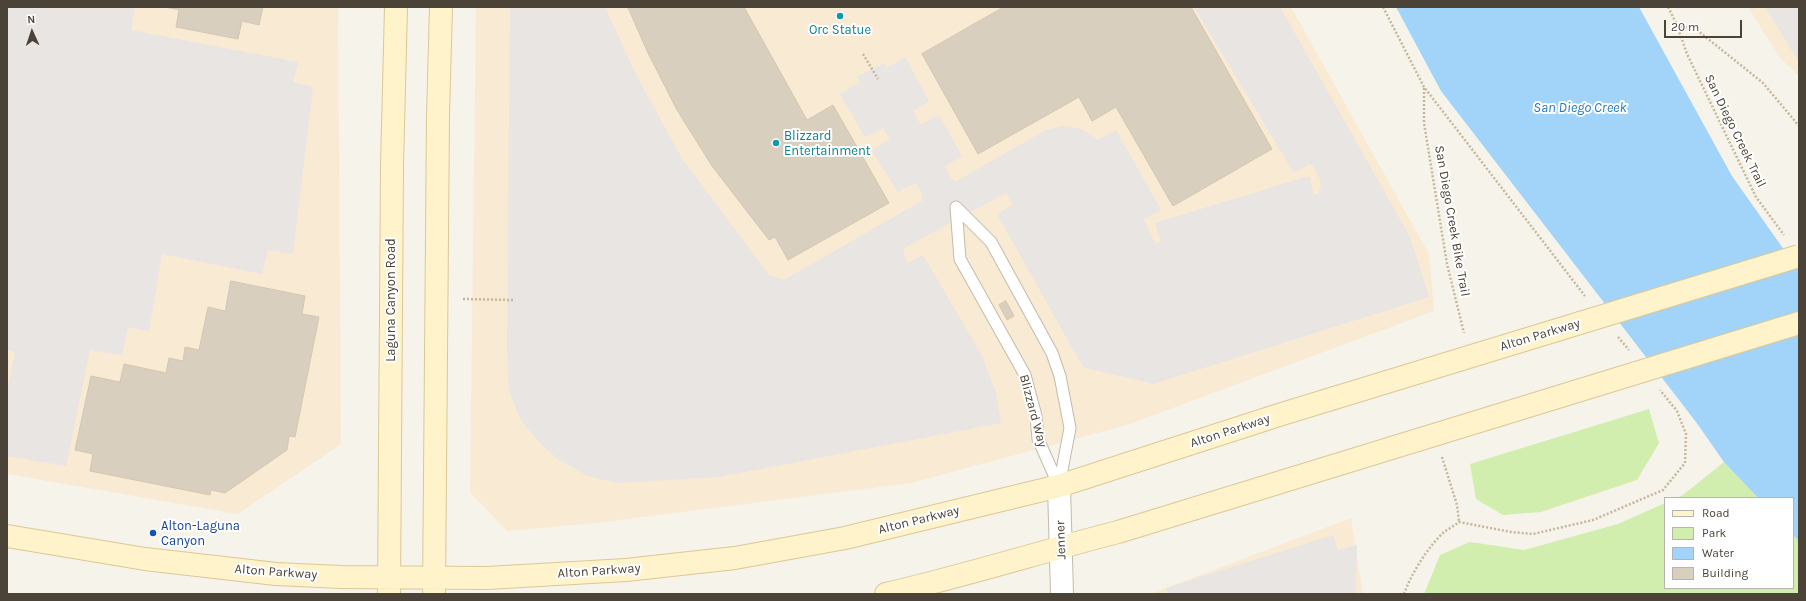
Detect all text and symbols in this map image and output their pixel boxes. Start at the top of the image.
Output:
marker: Orc Statue [835,11,845,21]
north arrow [12,12,52,52]
scale bar [1666,12,1744,38]
text: N [27,13,36,26]
text: 20 m [1671,20,1699,34]
place label: Orc Statue [809,22,871,38]
street label: San Diego Creek Trail [1701,72,1769,190]
water label: San Diego Creek [1533,100,1627,116]
place label: Blizzard Entertainment [784,128,871,159]
marker: Blizzard Entertainment [771,138,781,148]
street label: San Diego Creek Bike Trail [1431,144,1473,298]
street label: Laguna Canyon Road [383,238,399,362]
street label: Alton Parkway [1498,315,1582,355]
street label: Blizzard Way [1016,373,1050,449]
street label: Alton Parkway [1188,411,1272,451]
legend [1664,497,1794,589]
street label: Alton Parkway [877,502,961,538]
text: Road [1702,506,1730,520]
place label: Alton-Laguna Canyon [161,518,240,549]
street label: Jenner [1053,520,1069,560]
text: Park [1702,526,1726,540]
marker: Alton-Laguna Canyon [148,528,158,538]
text: Water [1702,546,1734,560]
street label: Alton Parkway [557,560,641,582]
street label: Alton Parkway [234,561,318,583]
text: Building [1702,566,1748,580]

